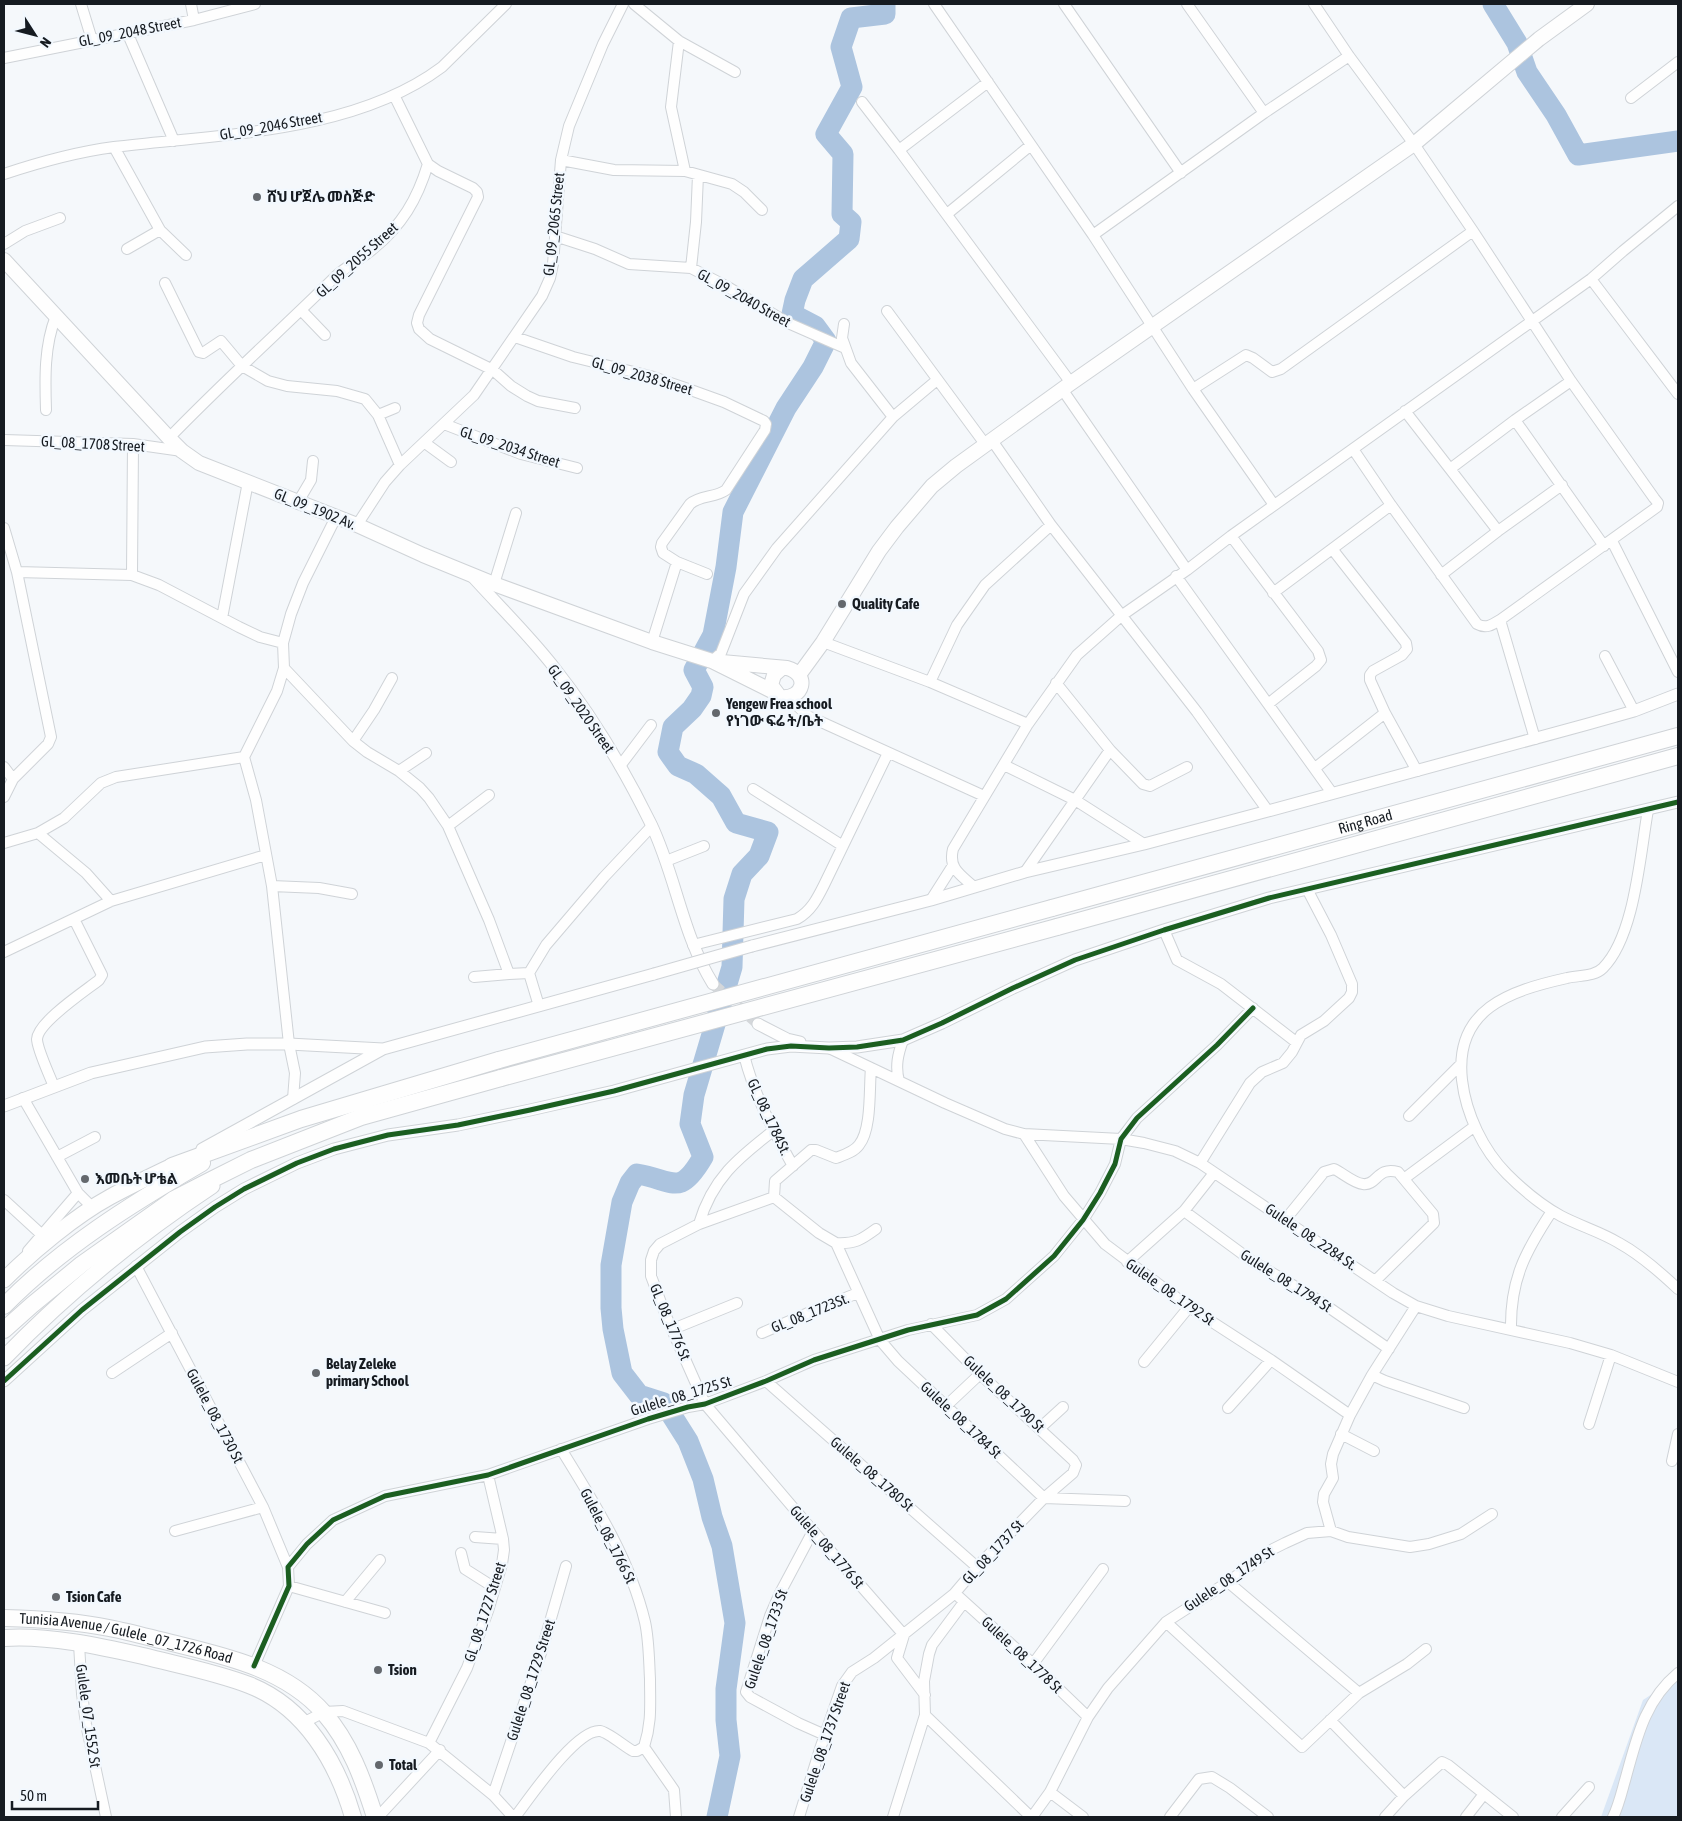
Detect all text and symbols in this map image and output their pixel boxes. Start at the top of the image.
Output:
north arrow [10,10,60,60]
street label: GL_09_2048 Street [77,13,183,50]
text: N [37,35,54,51]
street label: GL_09_2046 Street [218,108,324,143]
street label: GL_09_2065 Street [540,171,567,276]
place label: ሸህ ሆጀሌ መስጅድ [267,188,376,205]
marker: ሸህ ሆጀሌ መስጅድ [251,191,263,203]
street label: GL_09_2055 Street [312,219,401,301]
street label: GL_09_2040 Street [695,265,794,330]
street label: GL_09_2038 Street [590,353,694,398]
street label: GL_09_2034 Street [458,422,562,471]
street label: GL_08_1708 Street [41,432,145,455]
street label: GL_09_1902 Av. [272,484,359,533]
place label: Quality Cafe [852,595,920,612]
marker: Quality Cafe [836,598,848,610]
street label: GL_09_2020 Street [545,661,618,756]
place label: Yengew Frea school የነገው ፍሬ ት/ቤት [725,695,833,729]
marker: Yengew Frea school የነገው ፍሬ ት/ቤት [710,707,722,719]
street label: Ring Road [1336,806,1394,837]
street label: GL_08_1784St. [744,1076,795,1158]
place label: እመቤት ሆቴል [95,1170,178,1187]
marker: እመቤት ሆቴል [79,1173,91,1185]
street label: Gulele_08_2284 St. [1262,1200,1361,1274]
street label: Gulele_08_1794 St [1238,1246,1335,1315]
street label: Gulele_08_1792 St [1123,1255,1218,1328]
street label: GL_08_1776 St [647,1281,694,1363]
street label: GL_08_1723St. [769,1289,851,1336]
street label: Gulele_08_1790 St [960,1352,1048,1435]
place label: Belay Zeleke primary School [326,1355,410,1389]
street label: Gulele_08_1730 St [183,1366,247,1466]
marker: Belay Zeleke primary School [310,1367,322,1379]
street label: Gulele_08_1725 St [629,1372,733,1419]
street label: Gulele_08_1784 St [917,1378,1005,1461]
street label: Gulele_08_1780 St [827,1433,917,1514]
street label: Gulele_08_1766 St [577,1485,640,1586]
street label: Gulele_08_1776 St [787,1502,868,1592]
street label: GL_08_1737 St [959,1516,1027,1587]
street label: Gulele_08_1749 St [1181,1542,1277,1615]
street label: GL_08_1727 Street [460,1560,509,1664]
street label: Gulele_08_1733 St [741,1587,791,1691]
place label: Tsion Cafe [66,1588,122,1605]
marker: Tsion Cafe [50,1591,62,1603]
street label: Tunisia Avenue / Gulele _07_1726 Road [19,1610,235,1666]
street label: Gulele_08_1778 St [978,1613,1066,1696]
street label: Gulele_08_1729 Street [503,1617,558,1743]
place label: Tsion [388,1661,417,1678]
street label: Gulele_07_1552 St [73,1663,104,1769]
marker: Tsion [372,1664,384,1676]
street label: Gulele_08_1737 Street [796,1679,853,1804]
place label: Total [389,1756,418,1773]
marker: Total [373,1759,385,1771]
scale bar [12,1778,99,1810]
text: 50 m [20,1787,47,1804]

